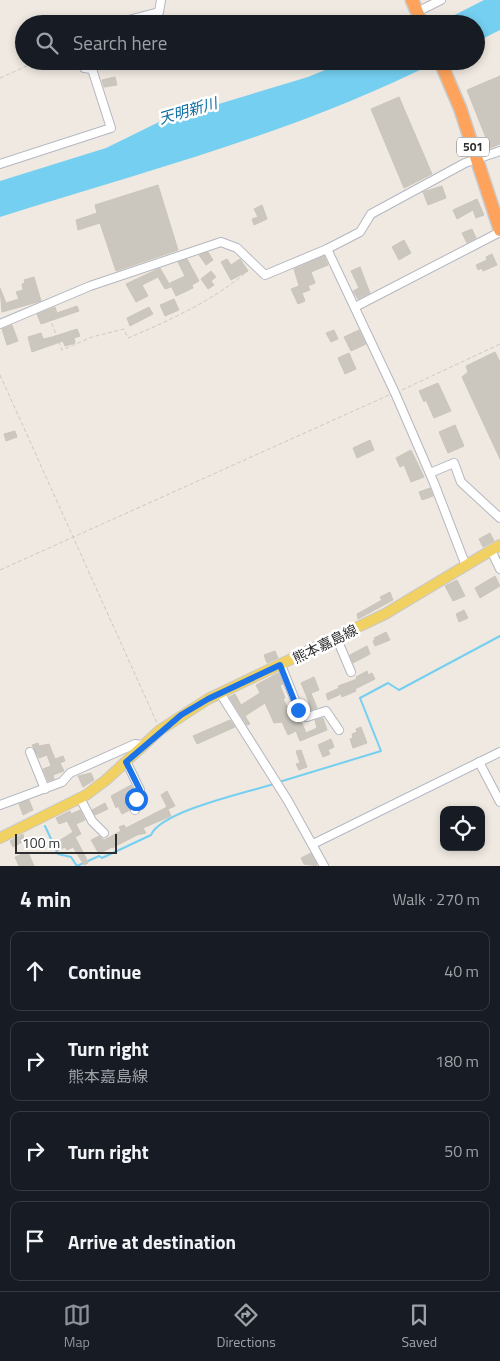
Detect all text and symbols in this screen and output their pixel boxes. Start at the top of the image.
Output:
search box [15,15,485,70]
text: Search here [73,28,167,57]
icon: search [33,29,61,57]
water label: 天明新川 [156,91,222,130]
road number: 501 [457,138,489,156]
street label: 熊本嘉島線 [289,619,361,668]
route end [287,699,310,722]
route start [125,788,148,811]
map controls [440,806,485,851]
button: locate [440,806,485,851]
scale bar [15,831,118,854]
text: 100 m [22,832,60,853]
text: 4 min [20,883,71,915]
text: Walk · 270 m [392,887,480,911]
icon: ahead [21,957,49,985]
text: Continue [68,957,141,986]
text: 40 m [444,959,479,983]
text: Turn right [68,1034,149,1063]
icon: right [21,1047,49,1075]
text: 180 m [435,1049,479,1073]
text: 熊本嘉島線 [68,1064,148,1088]
icon: right [21,1137,49,1165]
text: Turn right [68,1137,149,1166]
text: 50 m [444,1139,479,1163]
icon: arrive [21,1227,49,1255]
text: Arrive at destination [68,1227,236,1256]
tab: Map [63,1301,91,1352]
tab: Directions [216,1301,276,1352]
tab: Saved [402,1301,437,1352]

